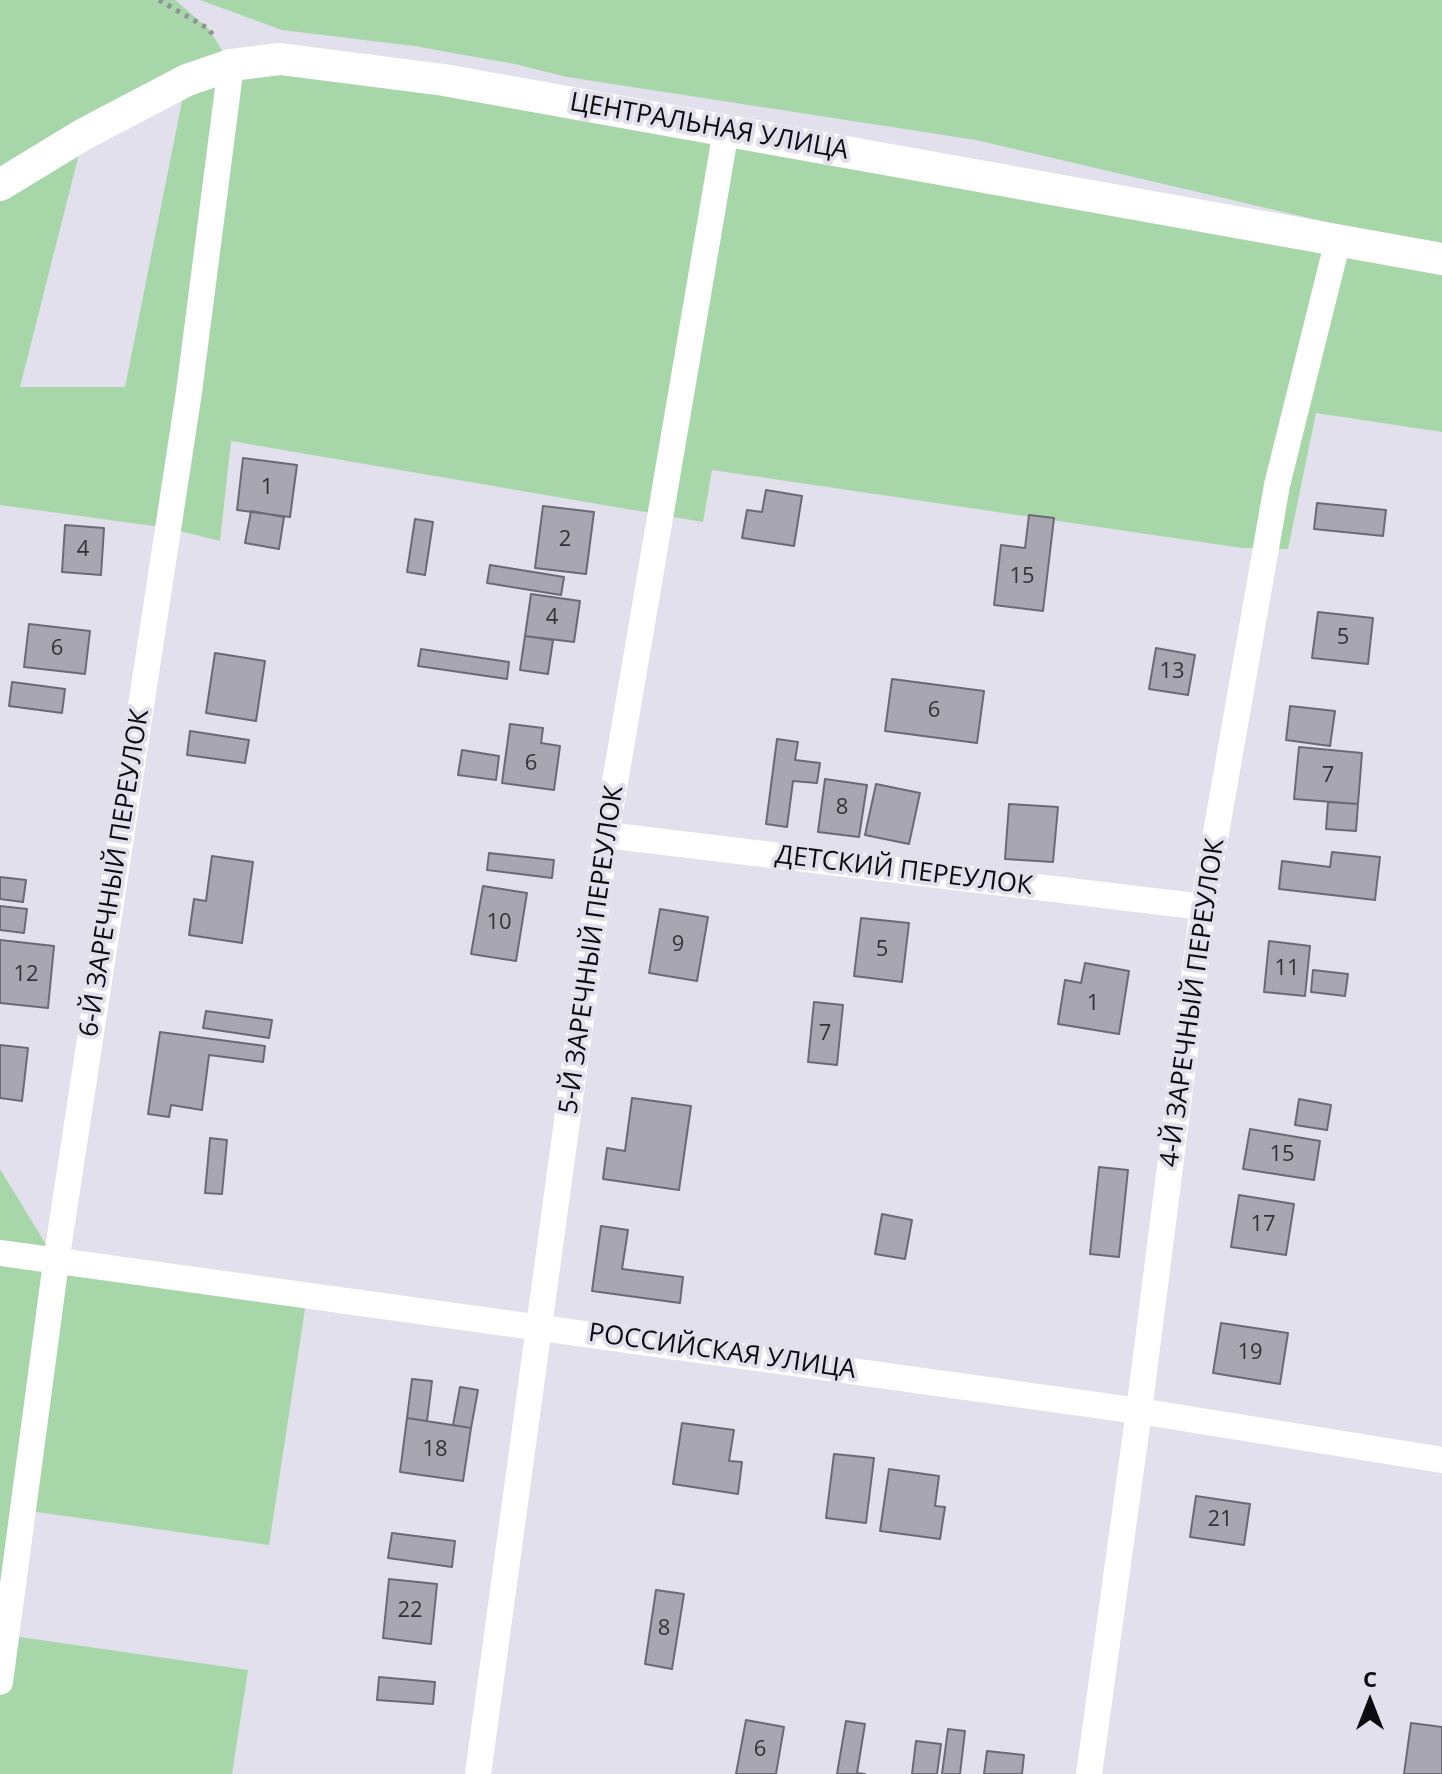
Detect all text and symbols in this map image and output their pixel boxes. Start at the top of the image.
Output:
street label: ЦЕНТРАЛЬНАЯ УЛИЦА [567,87,851,167]
house number: 1 [261,475,273,501]
house number: 2 [559,527,571,553]
house number: 4 [77,537,89,563]
house number: 15 [1009,564,1035,590]
house number: 4 [546,605,558,631]
house number: 5 [1337,625,1349,651]
house number: 6 [51,636,63,662]
house number: 13 [1159,659,1185,685]
house number: 6 [928,698,940,724]
street label: 6-Й ЗАРЕЧНЫЙ ПЕРЕУЛОК [74,707,156,1039]
house number: 6 [525,751,537,777]
house number: 7 [1322,763,1334,789]
street label: 5-Й ЗАРЕЧНЫЙ ПЕРЕУЛОК [554,784,630,1116]
house number: 8 [836,795,848,821]
street label: 4-Й ЗАРЕЧНЫЙ ПЕРЕУЛОК [1155,837,1231,1169]
street label: ДЕТСКИЙ ПЕРЕУЛОК [774,840,1034,902]
house number: 10 [486,910,512,936]
house number: 9 [672,932,684,958]
house number: 5 [876,937,888,963]
house number: 11 [1274,956,1300,982]
house number: 12 [13,962,39,988]
house number: 1 [1087,991,1099,1017]
house number: 7 [819,1021,831,1047]
house number: 15 [1269,1142,1295,1168]
house number: 17 [1250,1212,1276,1238]
street label: РОССИЙСКАЯ УЛИЦА [586,1318,858,1386]
house number: 19 [1237,1340,1263,1366]
house number: 18 [422,1437,448,1463]
house number: 21 [1207,1507,1233,1533]
house number: 22 [397,1598,423,1624]
house number: 8 [658,1616,670,1642]
north arrow [1330,1662,1410,1742]
text: С [1363,1663,1377,1693]
house number: 6 [754,1737,766,1763]

